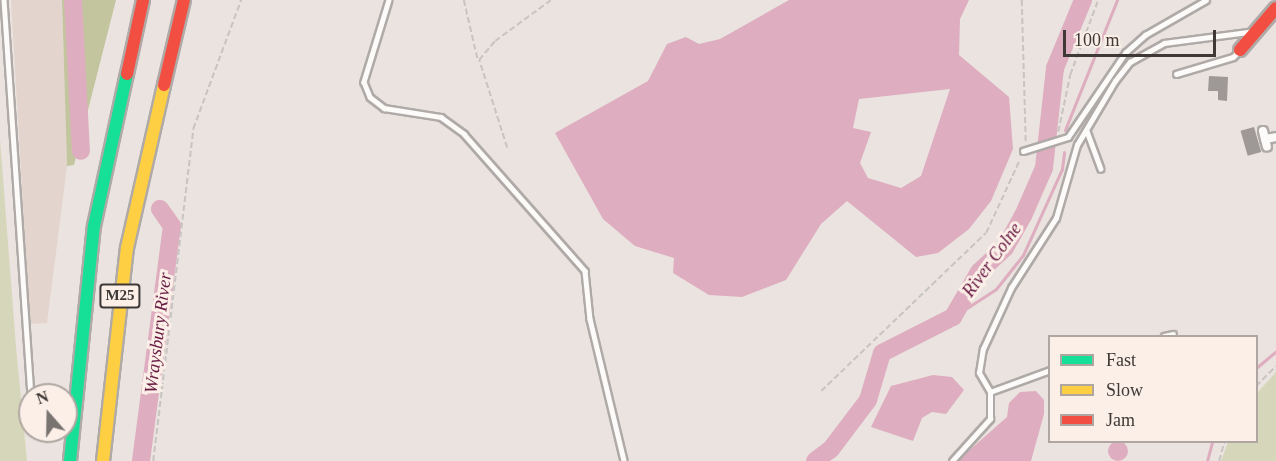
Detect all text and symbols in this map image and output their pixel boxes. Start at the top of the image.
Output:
scale bar [1066,18,1219,56]
text: 100 m [1074,30,1120,50]
water label: River Colne [958,219,1026,301]
water label: Wraysbury River [140,271,176,395]
road number: M25 [99,284,141,308]
legend [1048,335,1258,443]
text: Fast [1106,350,1136,370]
text: Slow [1106,380,1143,400]
north arrow [18,383,78,443]
text: N [34,388,51,407]
text: Jam [1106,410,1135,430]

